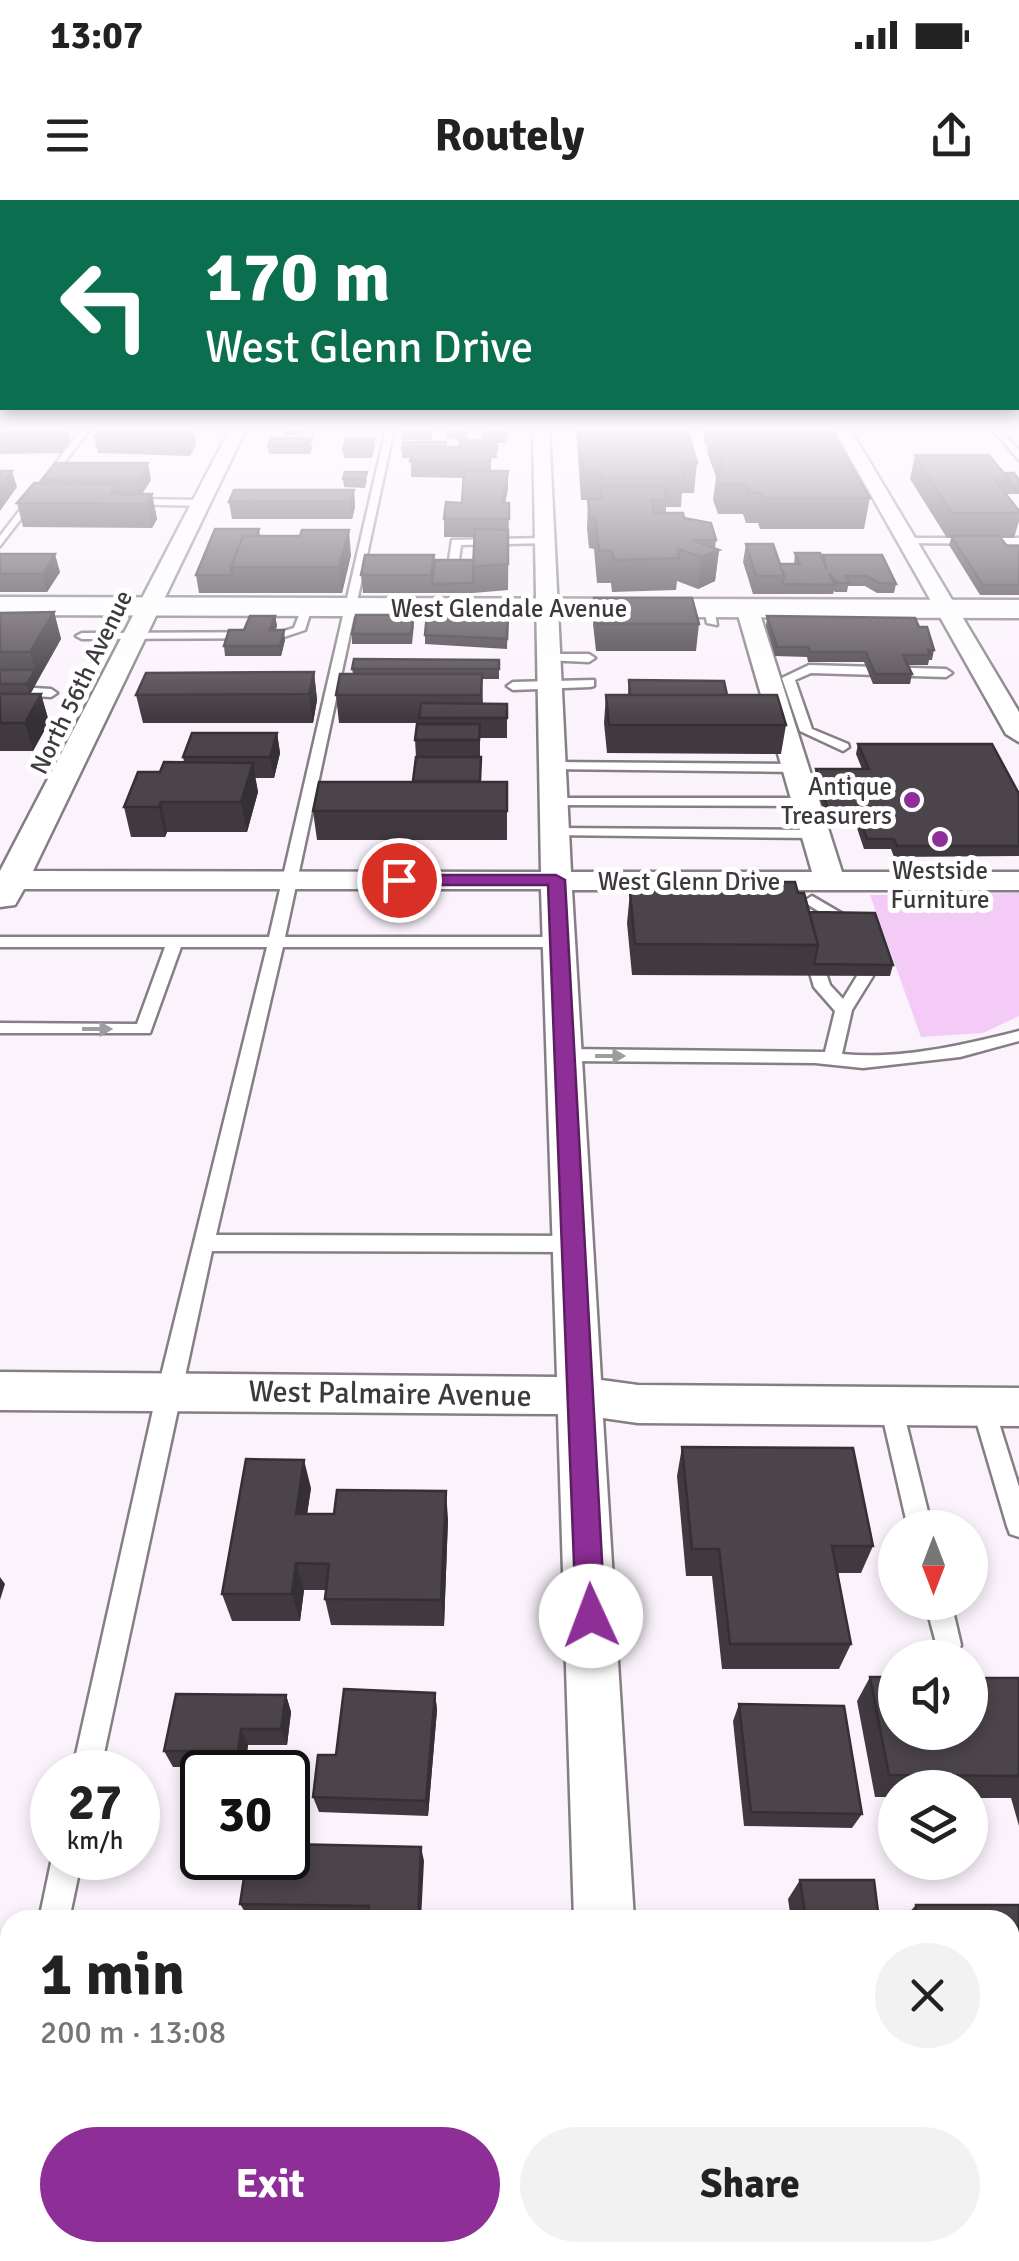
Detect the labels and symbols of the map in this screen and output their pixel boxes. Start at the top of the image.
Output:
street label: North 56th Avenue [23,585,139,779]
street label: West Glendale Avenue [391,593,627,624]
place label: Antique Treasurers [781,771,892,831]
marker: Antique Treasurers [901,789,923,811]
marker: Westside Furniture [929,828,951,850]
pin [357,838,442,923]
place label: Westside Furniture [890,855,990,915]
street label: West Glenn Drive [598,866,780,897]
one-way arrow [82,1021,114,1037]
one-way arrow [595,1048,627,1064]
street label: West Palmaire Avenue [248,1373,532,1415]
north arrow [878,1510,988,1620]
position arrow [539,1564,643,1668]
speed limit sign: 30 [180,1750,310,1880]

